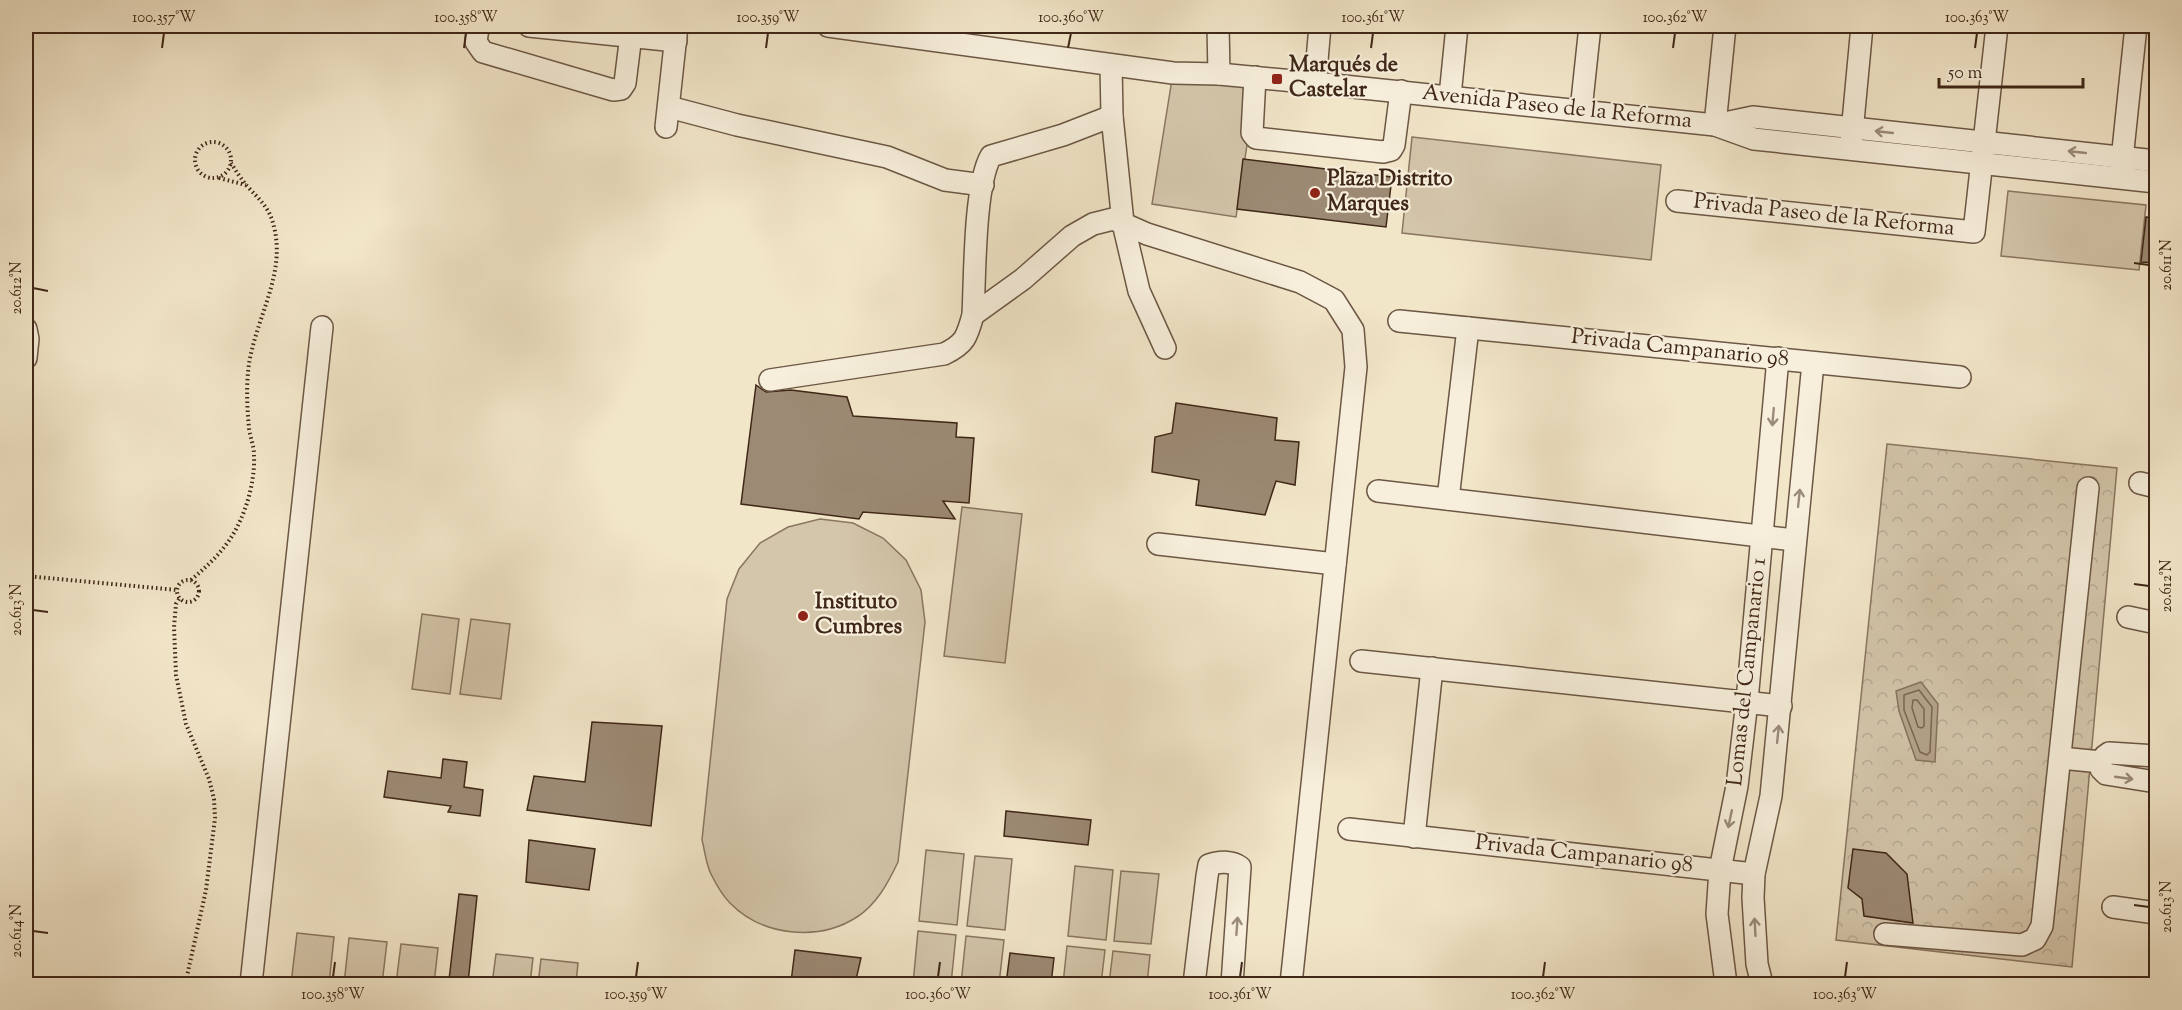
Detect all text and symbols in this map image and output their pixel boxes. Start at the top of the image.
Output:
text: 100.357°W [132,8,196,29]
text: 100.358°W [434,8,498,29]
text: 100.359°W [737,8,800,29]
text: 100.360°W [1038,8,1104,29]
text: 100.361°W [1341,8,1405,29]
text: 100.362°W [1643,8,1708,29]
text: 100.363°W [1945,8,2009,29]
place label: Marqués de Castelar [1289,50,1398,107]
scale bar [1939,51,2083,89]
text: 50 m [1947,61,1983,87]
marker: Marqués de Castelar [1270,72,1284,86]
street label: Avenida Paseo de la Reforma [1420,78,1694,138]
one-way arrow [1874,126,1894,137]
one-way arrow [2068,146,2088,157]
place label: Plaza Distrito Marques [1327,164,1453,221]
marker: Plaza Distrito Marques [1308,186,1322,200]
street label: Privada Paseo de la Reforma [1692,186,1956,246]
text: 20.611°N [2157,239,2178,291]
text: 20.612°N [7,261,28,315]
street label: Privada Campanario 98 [1570,322,1790,376]
one-way arrow [1767,406,1778,426]
one-way arrow [1794,489,1805,509]
street label: Lomas del Campanario 1 [1720,556,1776,788]
text: 20.612°N [2157,559,2178,613]
text: 20.613°N [7,584,28,636]
place label: Instituto Cumbres [815,587,903,644]
marker: Instituto Cumbres [796,609,810,623]
one-way arrow [1773,725,1784,745]
one-way arrow [2114,773,2134,784]
one-way arrow [1724,809,1736,828]
street label: Privada Campanario 98 [1474,828,1694,882]
text: 20.613°N [2157,881,2178,933]
text: 20.614°N [7,904,28,958]
one-way arrow [1231,917,1242,937]
one-way arrow [1749,917,1760,937]
text: 100.358°W [301,985,365,1006]
text: 100.359°W [605,985,668,1006]
text: 100.360°W [905,985,971,1006]
text: 100.361°W [1208,985,1272,1006]
text: 100.362°W [1511,985,1576,1006]
text: 100.363°W [1813,985,1877,1006]

